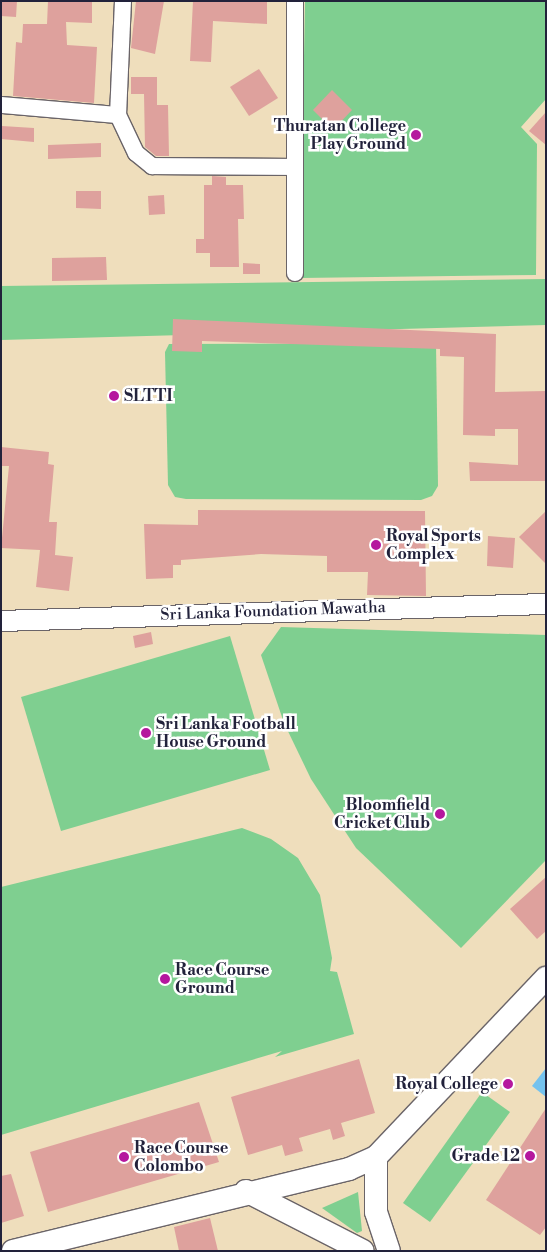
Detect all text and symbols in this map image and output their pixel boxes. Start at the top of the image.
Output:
place label: Thuratan College Play Ground [274,116,406,154]
marker: Thuratan College Play Ground [410,129,422,141]
place label: SLTTI [124,386,173,406]
marker: SLTTI [108,390,120,402]
place label: Royal Sports Complex [386,526,481,564]
marker: Royal Sports Complex [370,539,382,551]
street label: Sri Lanka Foundation Mawatha [160,597,386,625]
place label: Sri Lanka Football House Ground [156,714,296,752]
marker: Sri Lanka Football House Ground [140,727,152,739]
place label: Bloomfield Cricket Club [334,795,430,833]
marker: Bloomfield Cricket Club [434,808,446,820]
place label: Race Course Ground [175,960,269,998]
marker: Race Course Ground [159,973,171,985]
place label: Royal College [395,1074,498,1094]
marker: Royal College [502,1078,514,1090]
place label: Race Course Colombo [134,1138,228,1176]
place label: Grade 12 [451,1146,520,1166]
marker: Grade 12 [524,1150,536,1162]
marker: Race Course Colombo [118,1151,130,1163]

